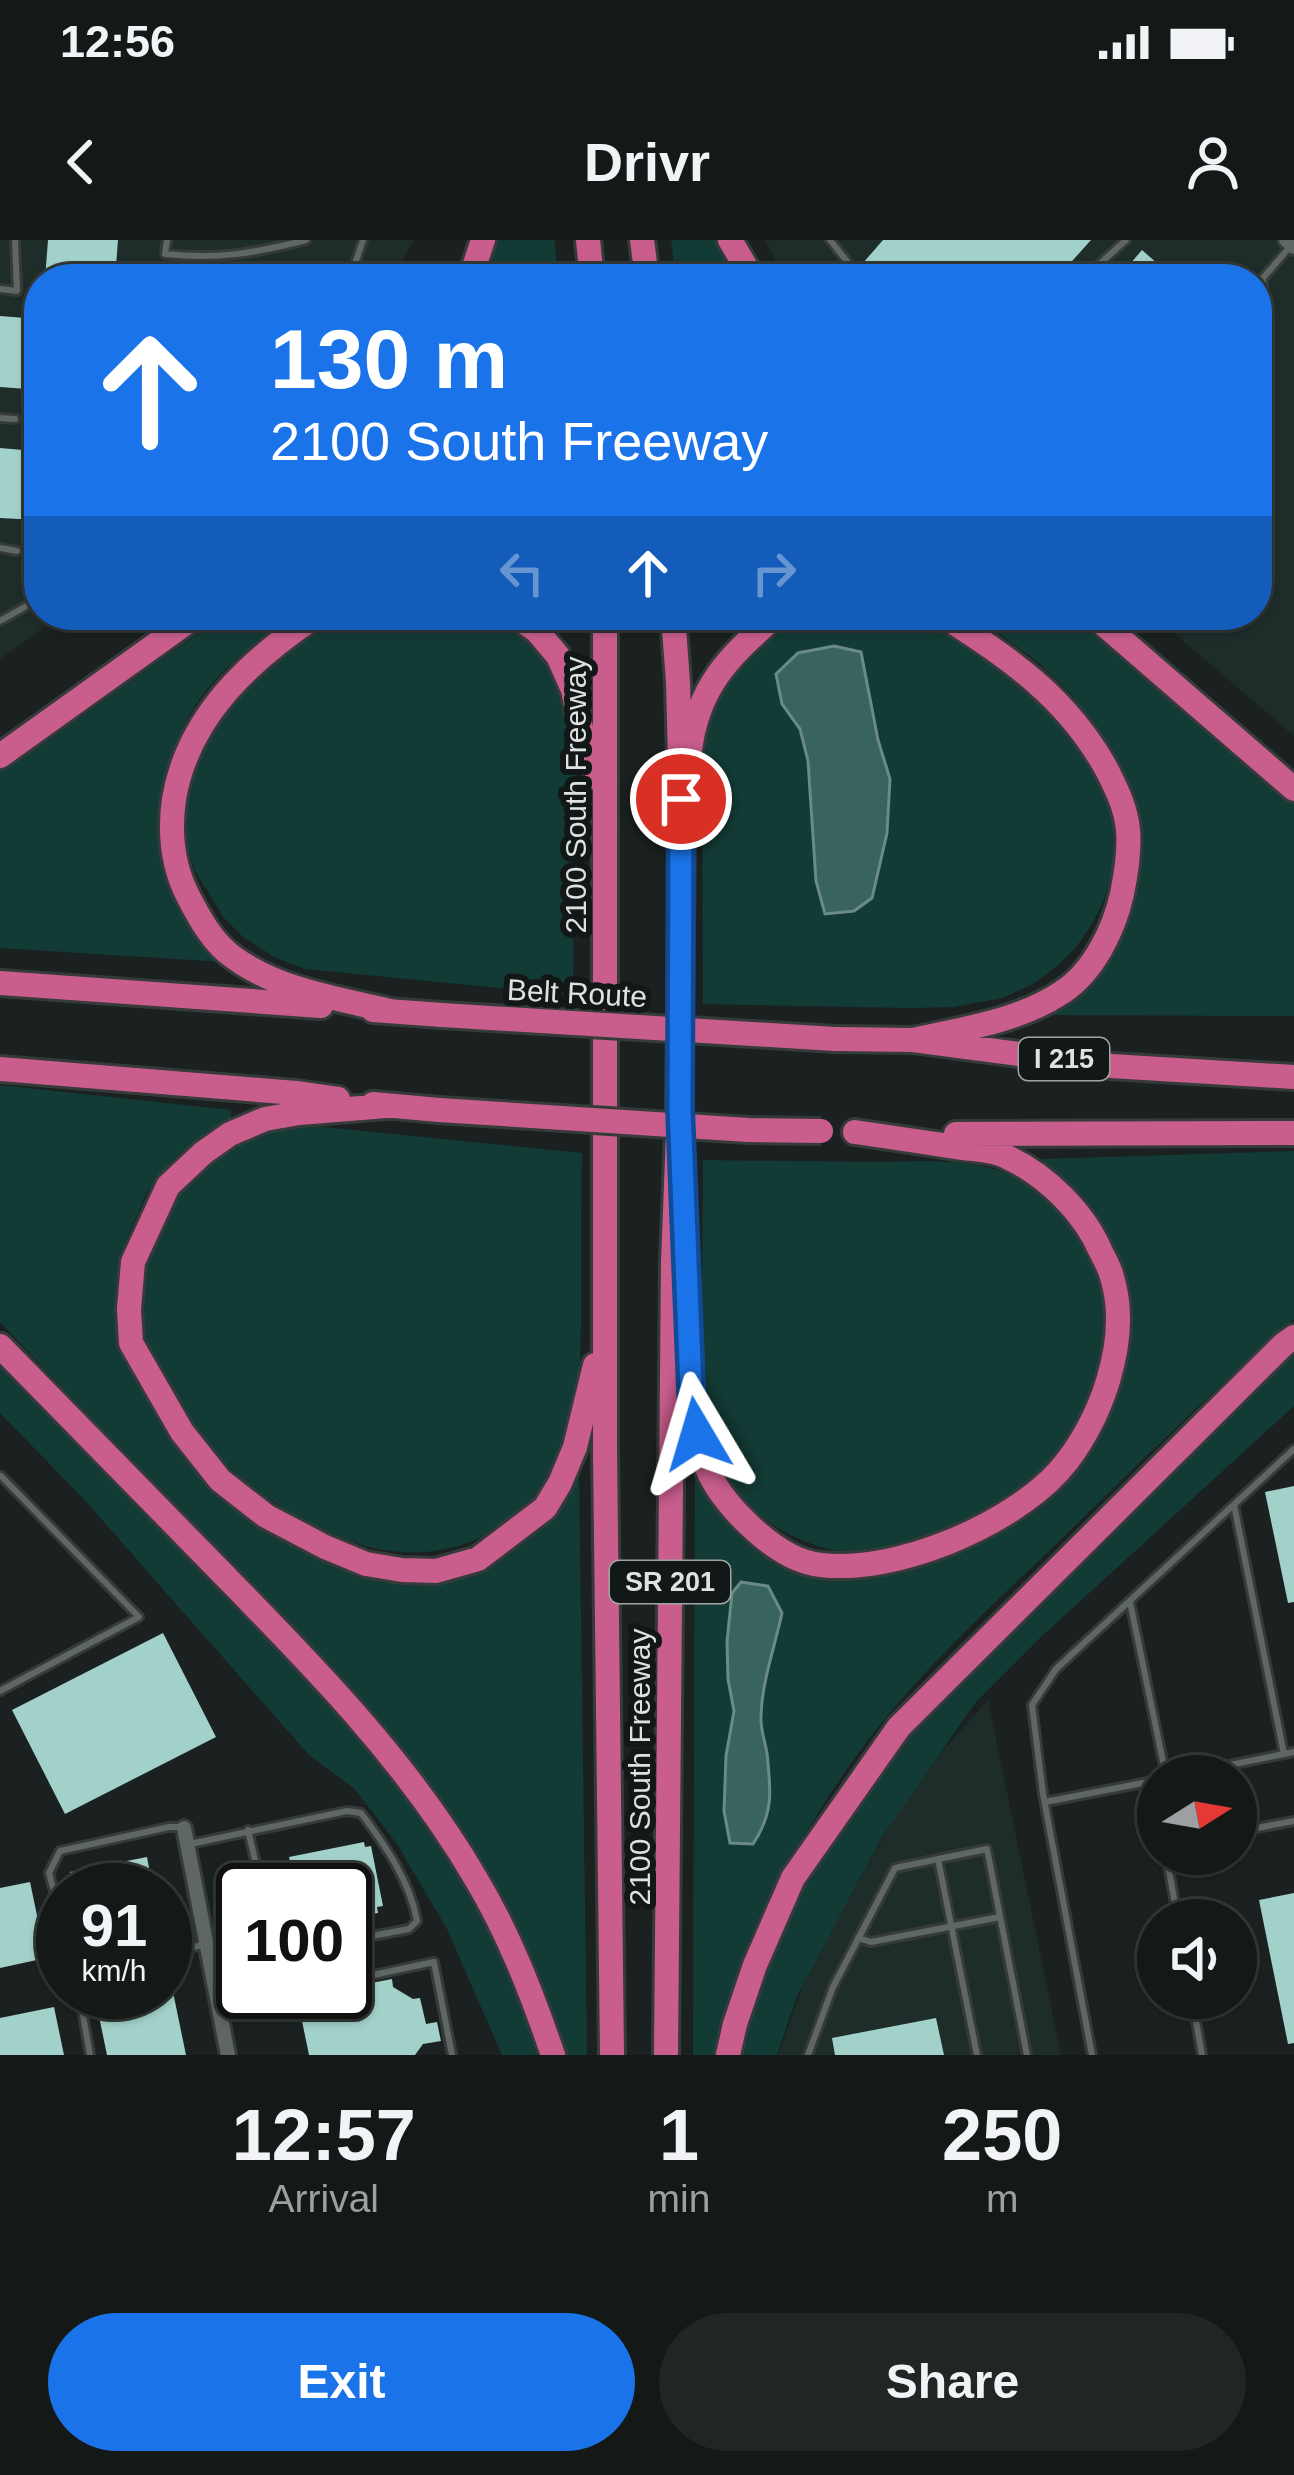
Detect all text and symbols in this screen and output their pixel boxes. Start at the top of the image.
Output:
text: 12:56 [60,16,175,67]
icon: back [48,129,114,195]
icon: person [1180,129,1246,195]
text: Drivr [584,132,710,192]
icon: ahead [72,312,228,468]
text: 130 m [270,312,508,406]
text: 2100 South Freeway [270,411,768,471]
icon: left [489,540,555,606]
icon: ahead [615,540,681,606]
icon: right [741,540,807,606]
street label: 2100 South Freeway [559,657,592,933]
pin [630,748,732,850]
icon: arrive [648,766,714,832]
street label: Belt Route [506,973,648,1013]
road number: I 215 [1019,1038,1109,1080]
position arrow [634,1371,760,1497]
road number: SR 201 [610,1561,730,1603]
street label: 2100 South Freeway [623,1629,656,1905]
north arrow [1137,1755,1257,1875]
map controls [1137,1755,1257,2019]
speed limit sign: 100 [216,1863,372,2019]
text: 91 [81,1892,147,1959]
button: sound [1137,1899,1257,2019]
text: km/h [81,1954,147,1987]
text: 12:57 [232,2095,416,2175]
text: 1 [659,2095,699,2175]
text: 250 [942,2095,1062,2175]
text: Arrival [269,2177,379,2220]
text: min [648,2177,710,2220]
text: m [986,2177,1018,2220]
button: Exit [48,2313,635,2451]
button: Share [659,2313,1246,2451]

